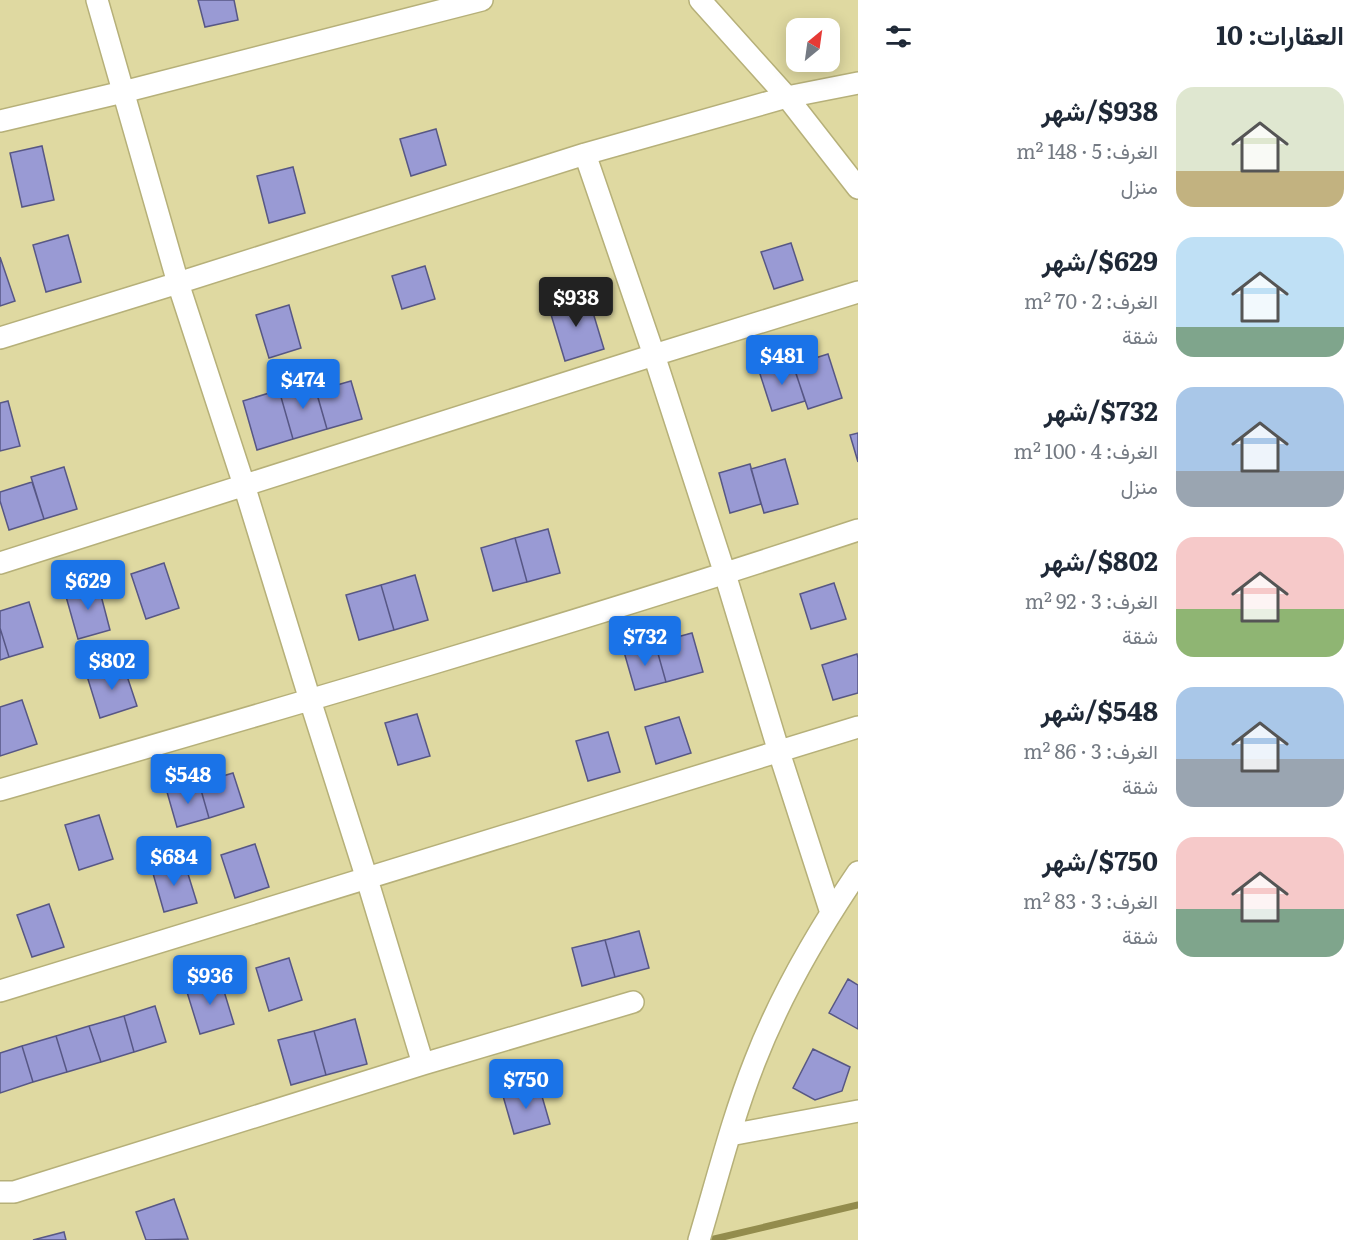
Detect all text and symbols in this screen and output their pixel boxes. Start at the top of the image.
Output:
text: العقارات: 10 [1216,14,1344,53]
north arrow [786,18,840,72]
map controls [786,18,840,72]
icon: filters [882,20,915,53]
text: $938/شهر [1041,90,1158,129]
icon: home [1224,111,1296,183]
text: الغرف: 5 · 148 m² [1016,135,1158,165]
text: منزل [1121,170,1158,200]
text: $629/شهر [1042,240,1158,279]
icon: home [1224,261,1296,333]
pin: $938 [540,277,612,328]
text: $938 [553,281,599,311]
text: الغرف: 2 · 70 m² [1024,285,1158,315]
text: شقة [1122,320,1158,350]
pin: $481 [746,335,818,386]
text: $481 [760,339,804,369]
pin: $474 [267,359,339,410]
text: $474 [281,363,325,393]
text: $732/شهر [1044,390,1158,429]
icon: home [1224,411,1296,483]
text: الغرف: 4 · 100 m² [1013,435,1158,465]
text: منزل [1121,470,1158,500]
text: $802/شهر [1041,540,1158,579]
pin: $629 [52,560,124,611]
icon: home [1224,561,1296,633]
text: $629 [65,564,111,594]
text: الغرف: 3 · 92 m² [1025,585,1158,615]
pin: $732 [609,616,681,667]
text: $732 [623,620,667,650]
text: شقة [1122,620,1158,650]
pin: $802 [76,640,148,691]
text: $802 [89,644,135,674]
text: $548/شهر [1041,690,1158,729]
icon: home [1224,711,1296,783]
text: الغرف: 3 · 86 m² [1023,735,1158,765]
pin: $548 [152,754,224,805]
text: $548 [165,758,211,788]
text: شقة [1122,770,1158,800]
pin: $684 [138,836,210,887]
text: $684 [150,840,198,870]
text: $750/شهر [1042,840,1158,879]
icon: home [1224,861,1296,933]
text: الغرف: 3 · 83 m² [1023,885,1158,915]
text: شقة [1122,920,1158,950]
pin: $936 [174,955,246,1006]
text: $936 [187,959,233,989]
pin: $750 [490,1059,562,1110]
text: $750 [503,1063,549,1093]

